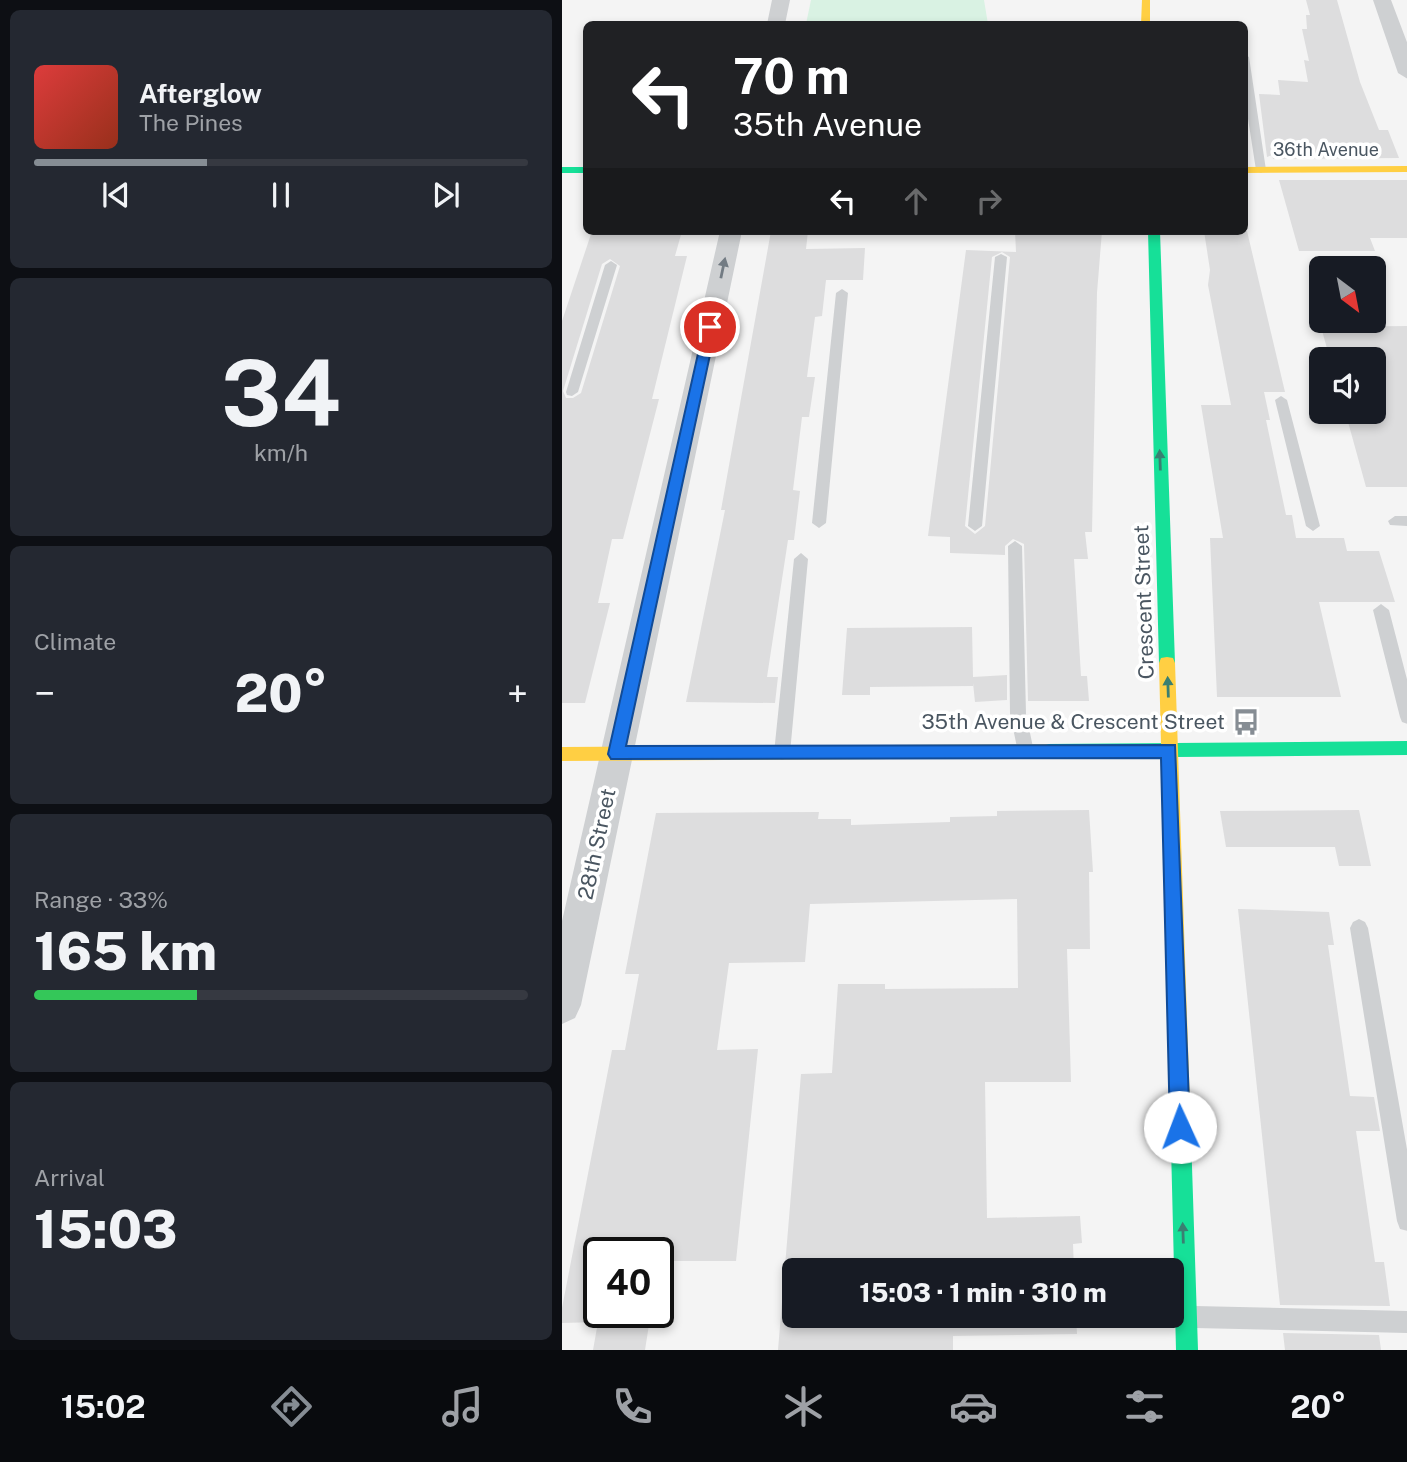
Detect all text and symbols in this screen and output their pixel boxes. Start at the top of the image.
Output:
text: 70 m [733,47,850,105]
icon: left [618,49,709,140]
text: Afterglow [139,78,262,109]
text: 35th Avenue [733,106,922,143]
text: The Pines [139,109,243,136]
street label: 36th Avenue [1273,139,1379,160]
icon: previous [97,176,135,214]
icon: pause [262,176,300,214]
icon: next [427,176,465,214]
icon: left [824,182,862,220]
icon: ahead [897,182,935,220]
icon: right [970,182,1008,220]
north arrow [1309,256,1386,332]
map controls [1309,256,1386,424]
one-way arrow [717,257,728,279]
pin [680,297,740,357]
icon: arrive [691,308,729,346]
text: 34 [221,340,341,446]
button: sound [1309,347,1386,424]
text: km/h [254,439,308,466]
one-way arrow [1154,448,1165,470]
street label: Crescent Street [1128,524,1159,680]
text: Climate [34,628,116,655]
text: 20° [234,663,328,724]
text: − [34,671,55,716]
text: + [507,671,528,716]
one-way arrow [1162,676,1174,698]
bus stop icon: 35th Avenue & Crescent Street [1231,707,1261,737]
place label: 35th Avenue & Crescent Street [921,709,1225,734]
street label: 28th Street [573,786,620,902]
text: Range · 33% [34,886,168,913]
text: 165 km [34,921,217,982]
position arrow [1143,1090,1217,1164]
text: Arrival [34,1164,105,1191]
text: 15:03 [34,1199,177,1260]
one-way arrow [1177,1222,1189,1244]
speed limit sign: 40 [583,1237,674,1328]
text: 15:03 · 1 min · 310 m [859,1277,1107,1308]
icon: directions [267,1382,316,1431]
icon: music [438,1382,487,1431]
icon: phone [608,1382,657,1431]
icon: climate [779,1382,828,1431]
icon: car [949,1382,998,1431]
icon: filters [1120,1382,1169,1431]
text: 15:02 [61,1388,146,1425]
text: 20° [1290,1388,1346,1425]

